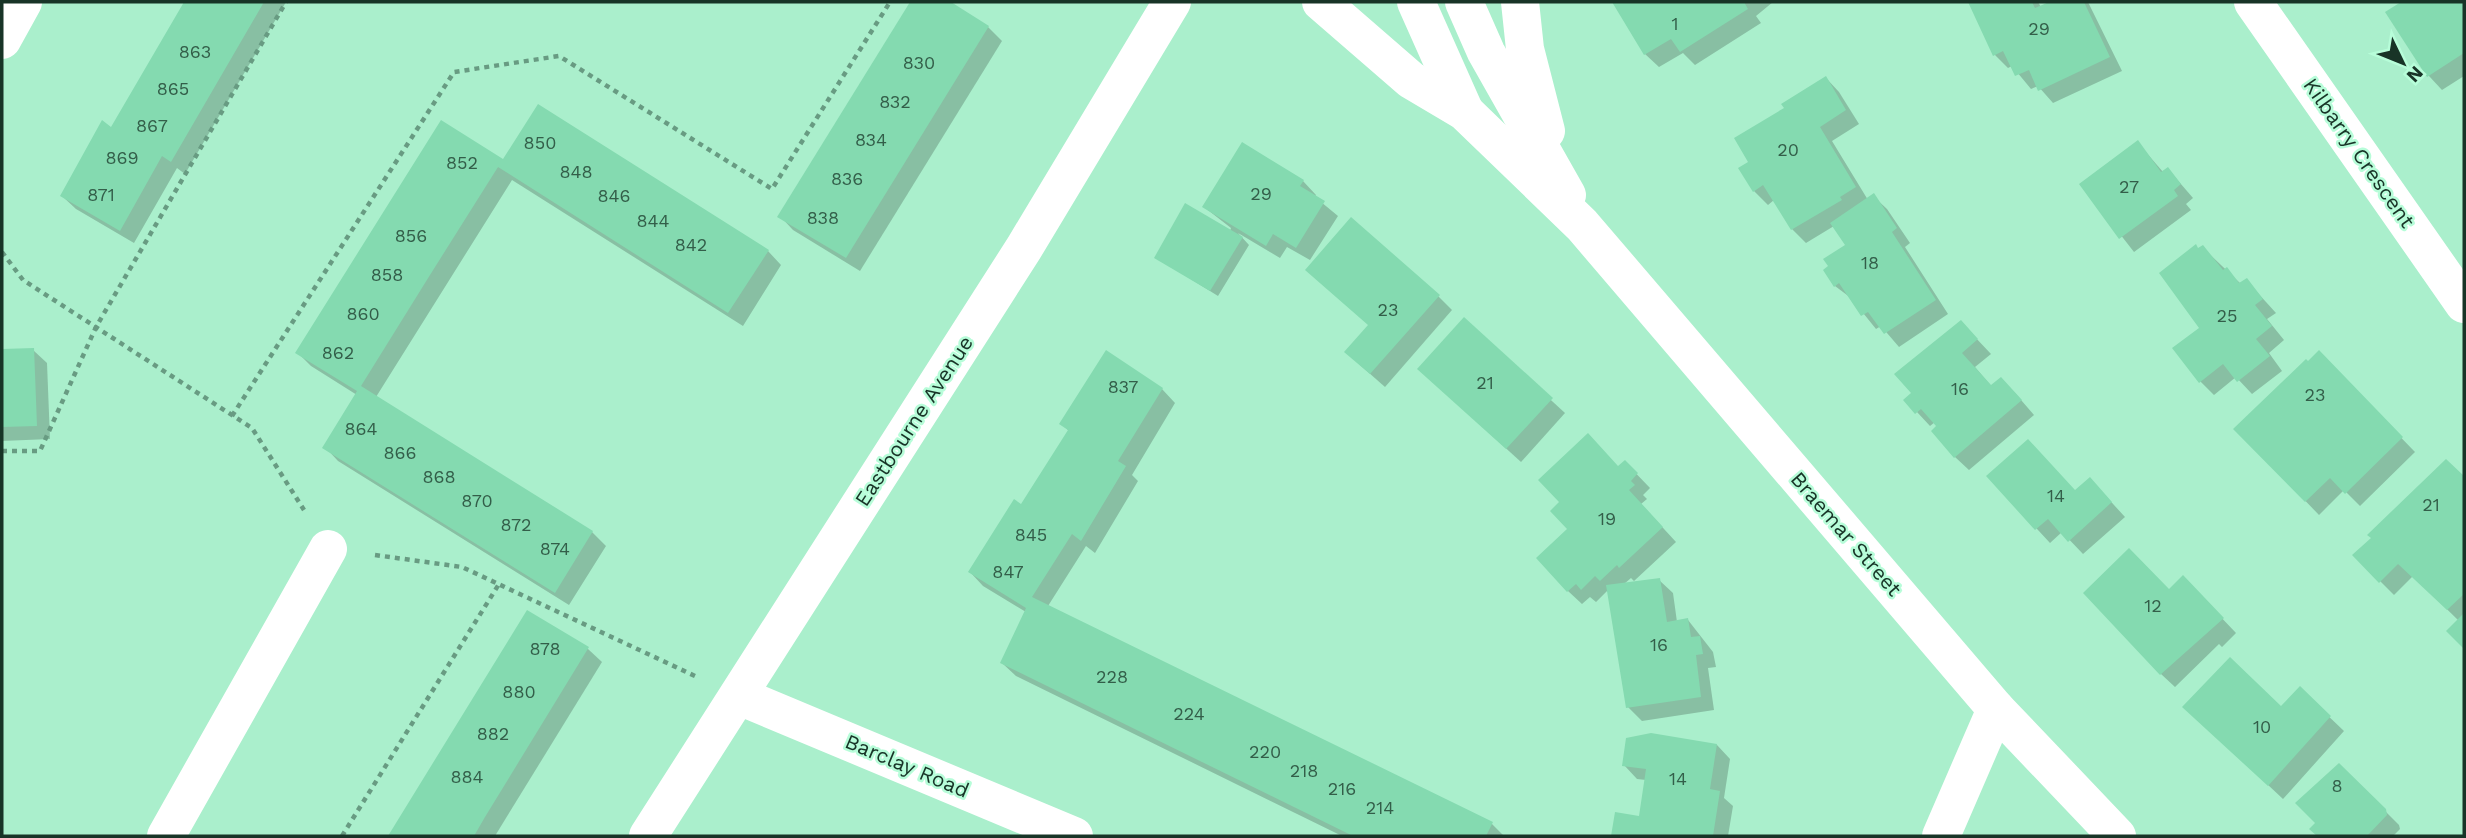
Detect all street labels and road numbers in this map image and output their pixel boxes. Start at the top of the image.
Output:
street label: Kilbarry Crescent [2298,73,2420,232]
street label: Eastbourne Avenue [849,331,978,511]
street label: Braemar Street [1786,466,1907,601]
street label: Barclay Road [842,728,973,803]

